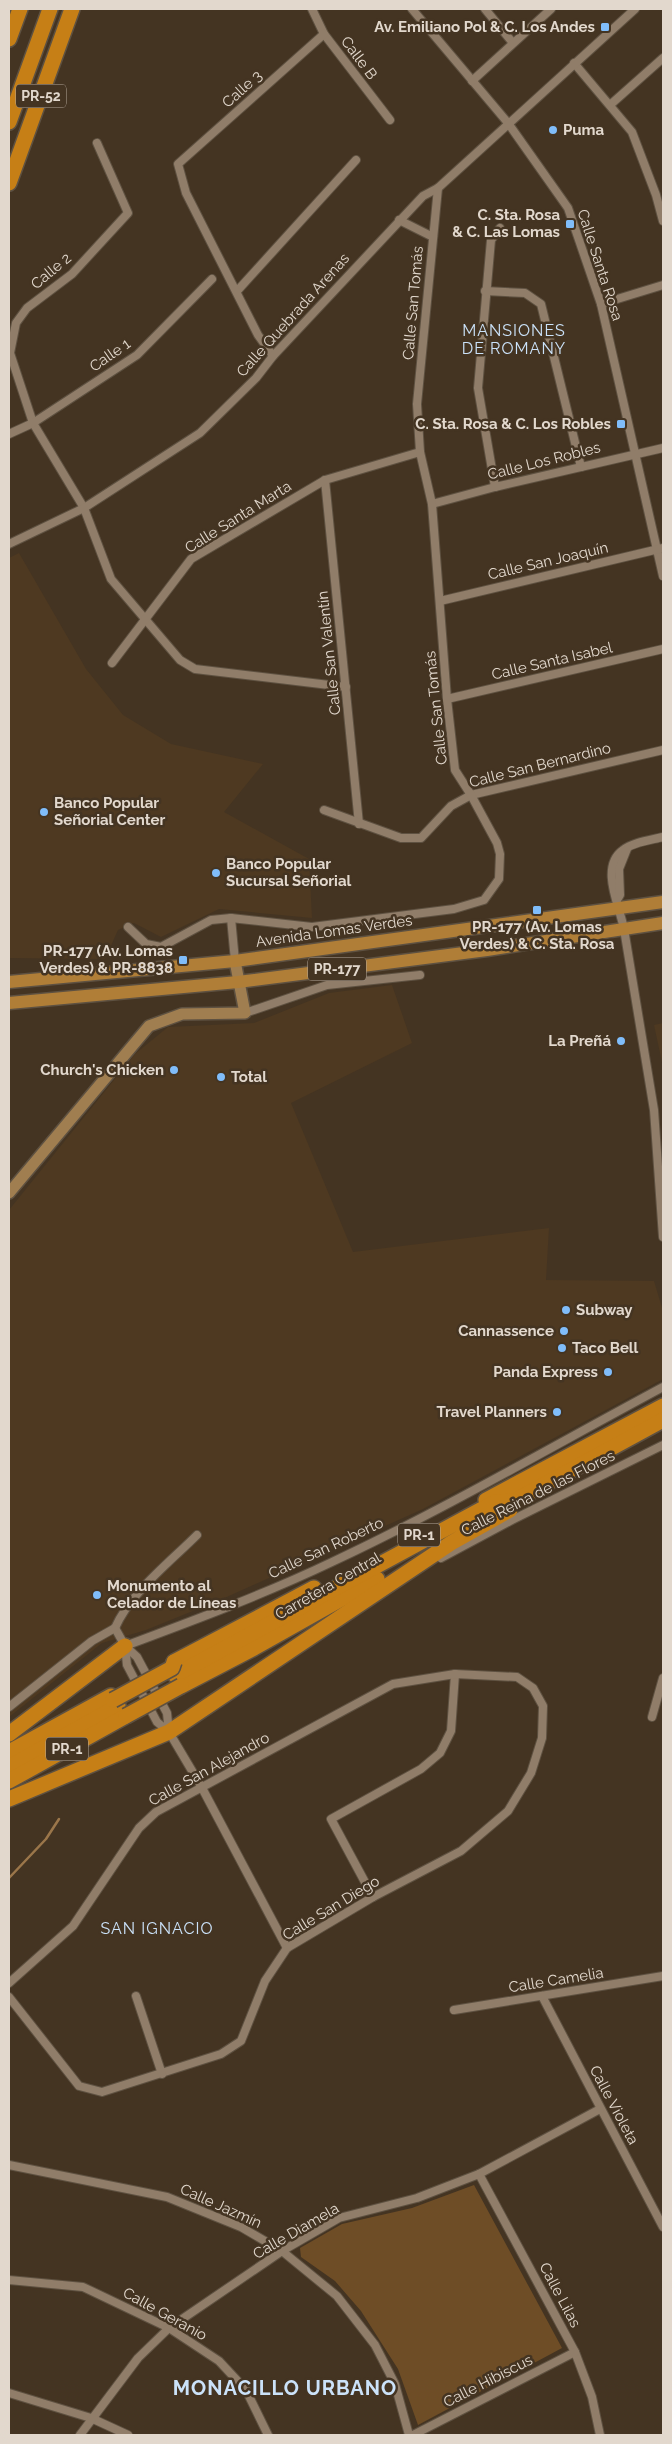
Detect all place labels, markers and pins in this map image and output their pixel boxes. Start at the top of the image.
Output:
place label: Av. Emiliano Pol & C. Los Andes [374,18,595,36]
marker: Av. Emiliano Pol & C. Los Andes [599,21,611,33]
place label: Puma [563,121,605,139]
marker: Puma [547,124,559,136]
place label: C. Sta. Rosa & C. Las Lomas [452,206,560,241]
marker: C. Sta. Rosa & C. Las Lomas [564,218,576,230]
place label: C. Sta. Rosa & C. Los Robles [415,415,611,433]
marker: C. Sta. Rosa & C. Los Robles [615,418,627,430]
place label: Banco Popular Señorial Center [54,794,165,829]
marker: Banco Popular Señorial Center [38,806,50,818]
place label: Banco Popular Sucursal Señorial [226,855,352,890]
marker: Banco Popular Sucursal Señorial [210,867,222,879]
marker: PR-177 (Av. Lomas Verdes) & C. Sta. Rosa [531,904,543,916]
place label: PR-177 (Av. Lomas Verdes) & C. Sta. Rosa [460,918,615,953]
place label: PR-177 (Av. Lomas Verdes) & PR-8838 [39,942,173,977]
marker: PR-177 (Av. Lomas Verdes) & PR-8838 [177,954,189,966]
place label: La Preñá [548,1032,611,1050]
marker: La Preñá [615,1035,627,1047]
place label: Church's Chicken [40,1061,164,1079]
marker: Church's Chicken [168,1064,180,1076]
place label: Total [231,1068,267,1086]
marker: Total [215,1071,227,1083]
place label: Subway [576,1301,633,1319]
marker: Subway [560,1304,572,1316]
place label: Cannassence [458,1322,554,1340]
marker: Cannassence [558,1325,570,1337]
place label: Taco Bell [572,1339,639,1357]
marker: Taco Bell [556,1342,568,1354]
place label: Panda Express [493,1363,598,1381]
marker: Panda Express [602,1366,614,1378]
place label: Travel Planners [436,1403,547,1421]
marker: Travel Planners [551,1406,563,1418]
place label: Monumento al Celador de Líneas [107,1577,236,1612]
marker: Monumento al Celador de Líneas [91,1589,103,1601]

